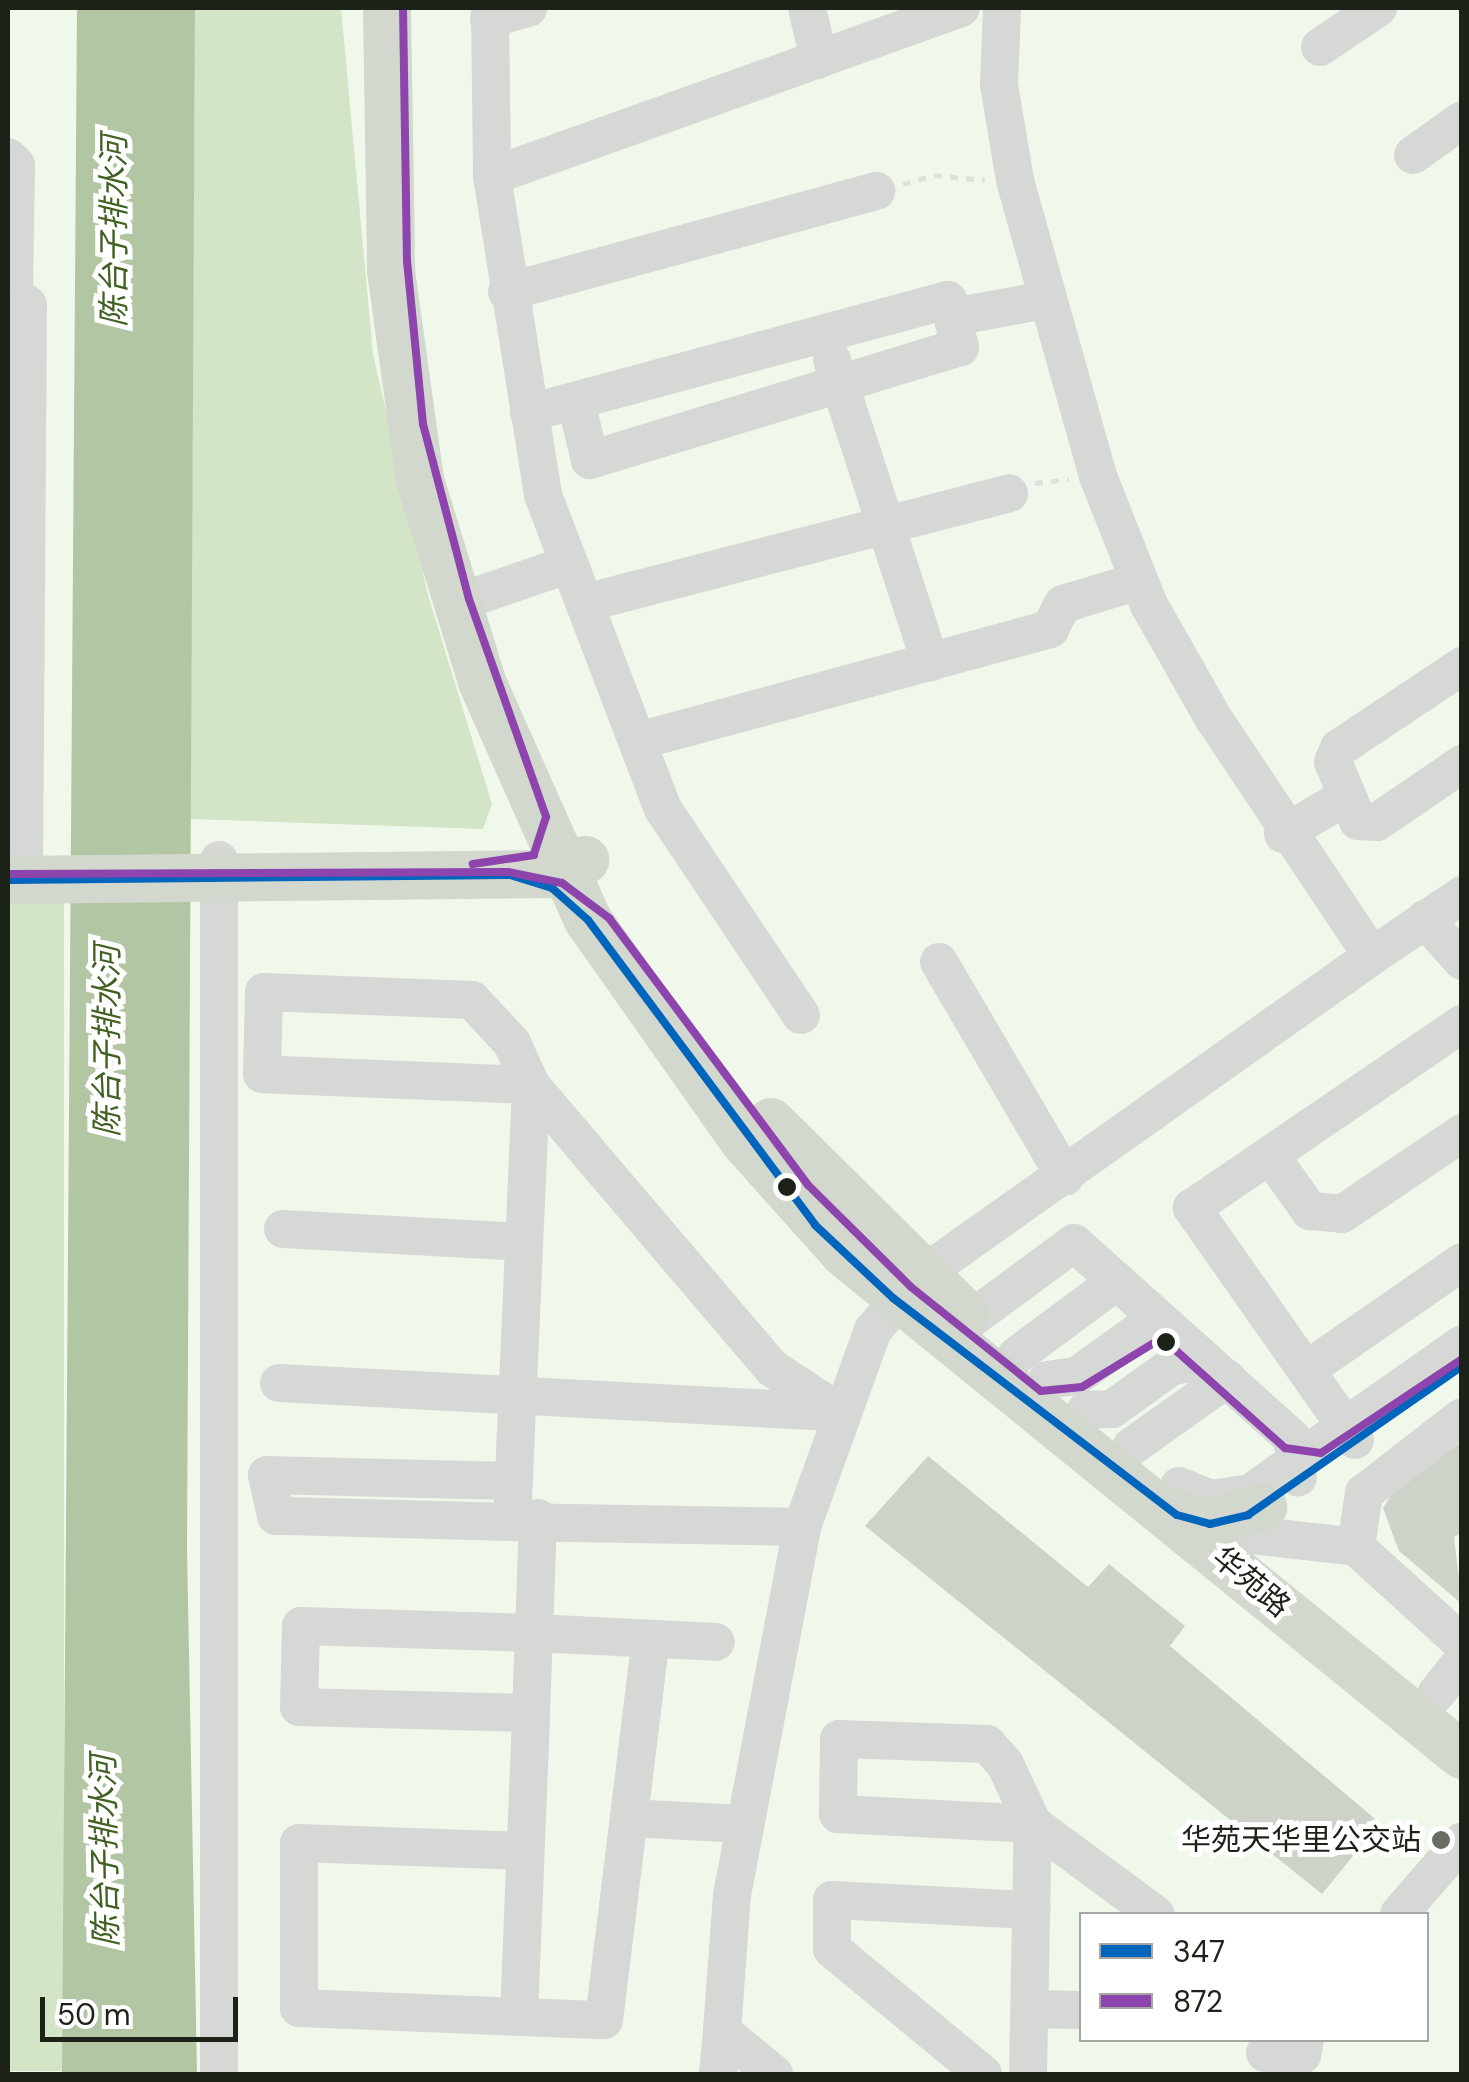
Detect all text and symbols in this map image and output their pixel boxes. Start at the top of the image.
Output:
water label: 陈台子排水河 [95,135,133,327]
water label: 陈台子排水河 [88,945,126,1137]
unlabelled marker [777,1177,797,1197]
unlabelled marker [1156,1332,1176,1352]
street label: 华苑路 [1205,1539,1297,1625]
water label: 陈台子排水河 [84,1755,126,1947]
place label: 华苑天华里公交站 [1181,1822,1421,1858]
marker: 华苑天华里公交站 [1430,1829,1452,1851]
legend [1079,1912,1429,2042]
text: 347 [1173,1932,1225,1971]
scale bar [45,1977,242,2039]
text: 872 [1173,1982,1223,2021]
text: 50 m [57,1995,131,2034]

